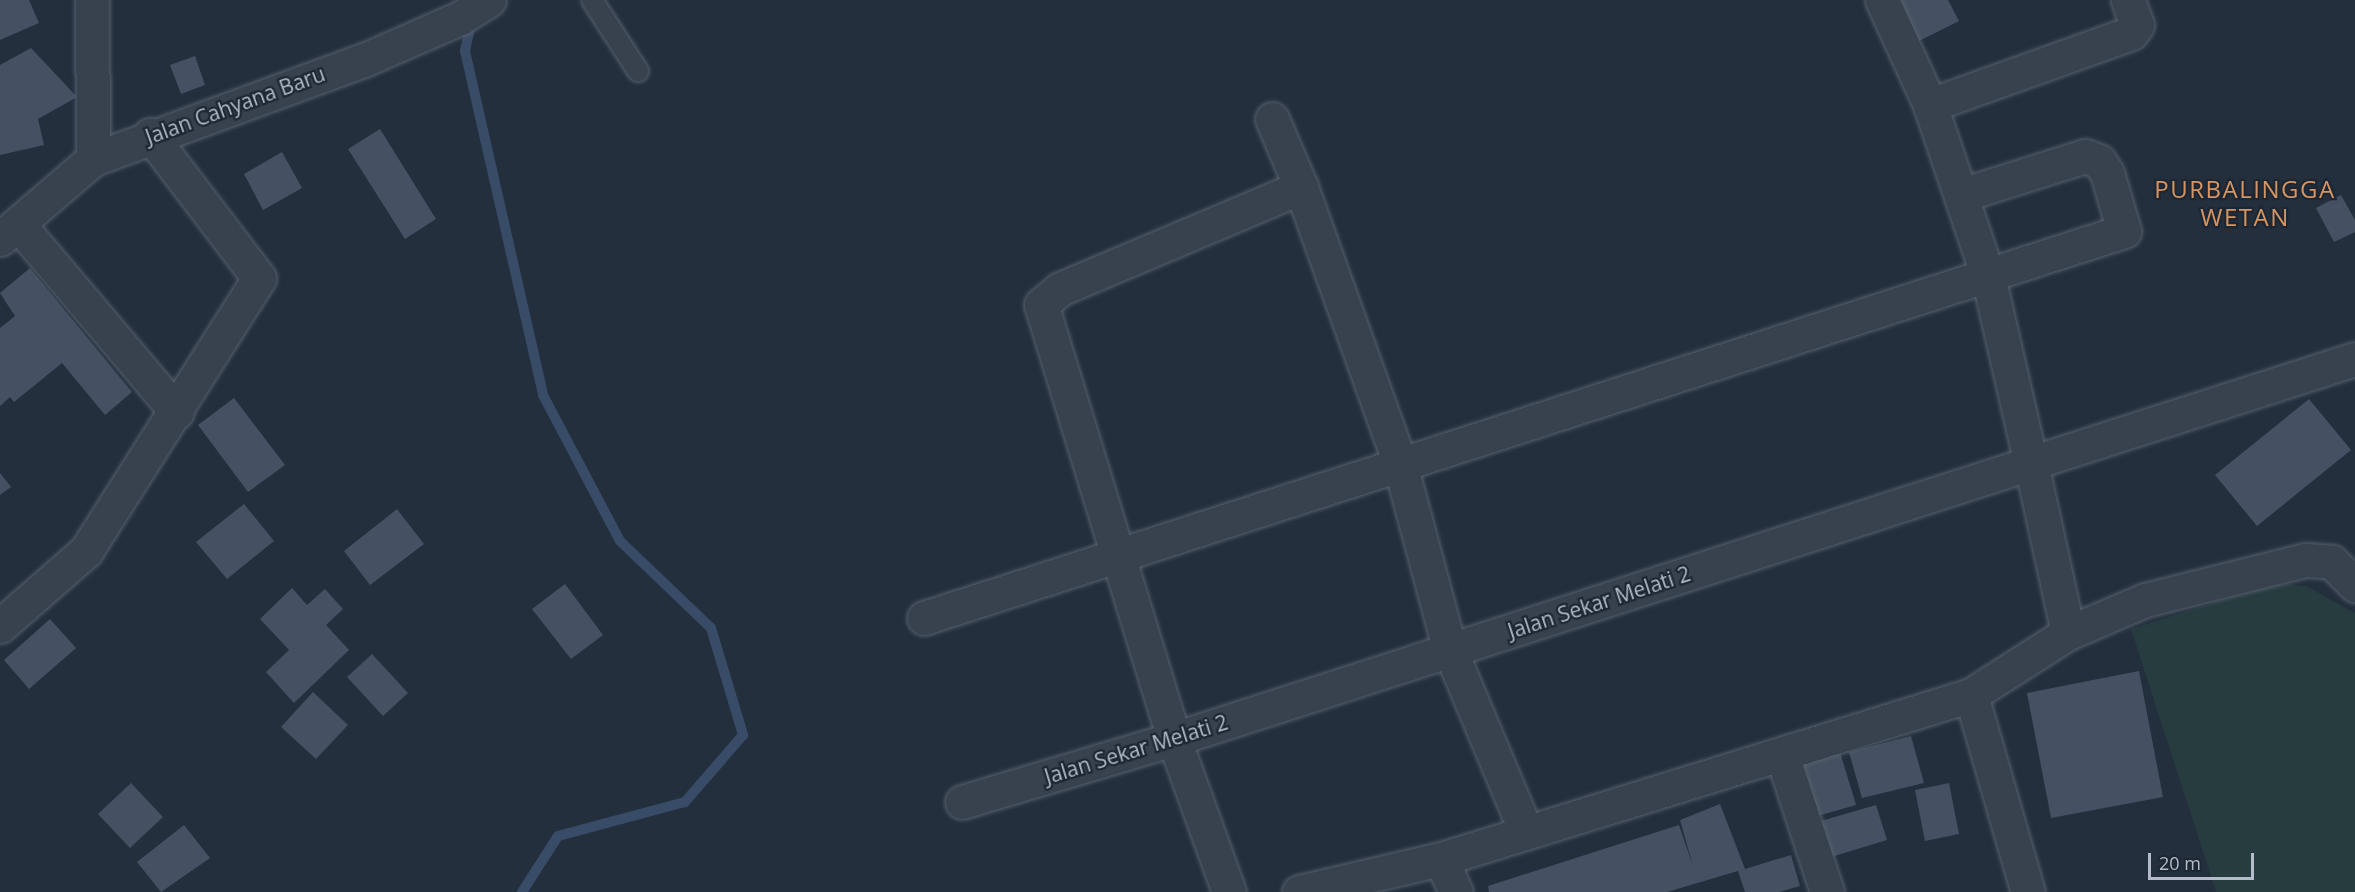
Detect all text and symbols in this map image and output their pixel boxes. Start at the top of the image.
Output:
street label: Jalan Cahyana Baru [142,61,328,149]
district label: PURBALINGGA WETAN [2154,175,2336,231]
street label: Jalan Sekar Melati 2 [1504,561,1694,643]
street label: Jalan Sekar Melati 2 [1041,709,1231,789]
scale bar [2151,841,2258,879]
text: 20 m [2159,851,2201,875]

